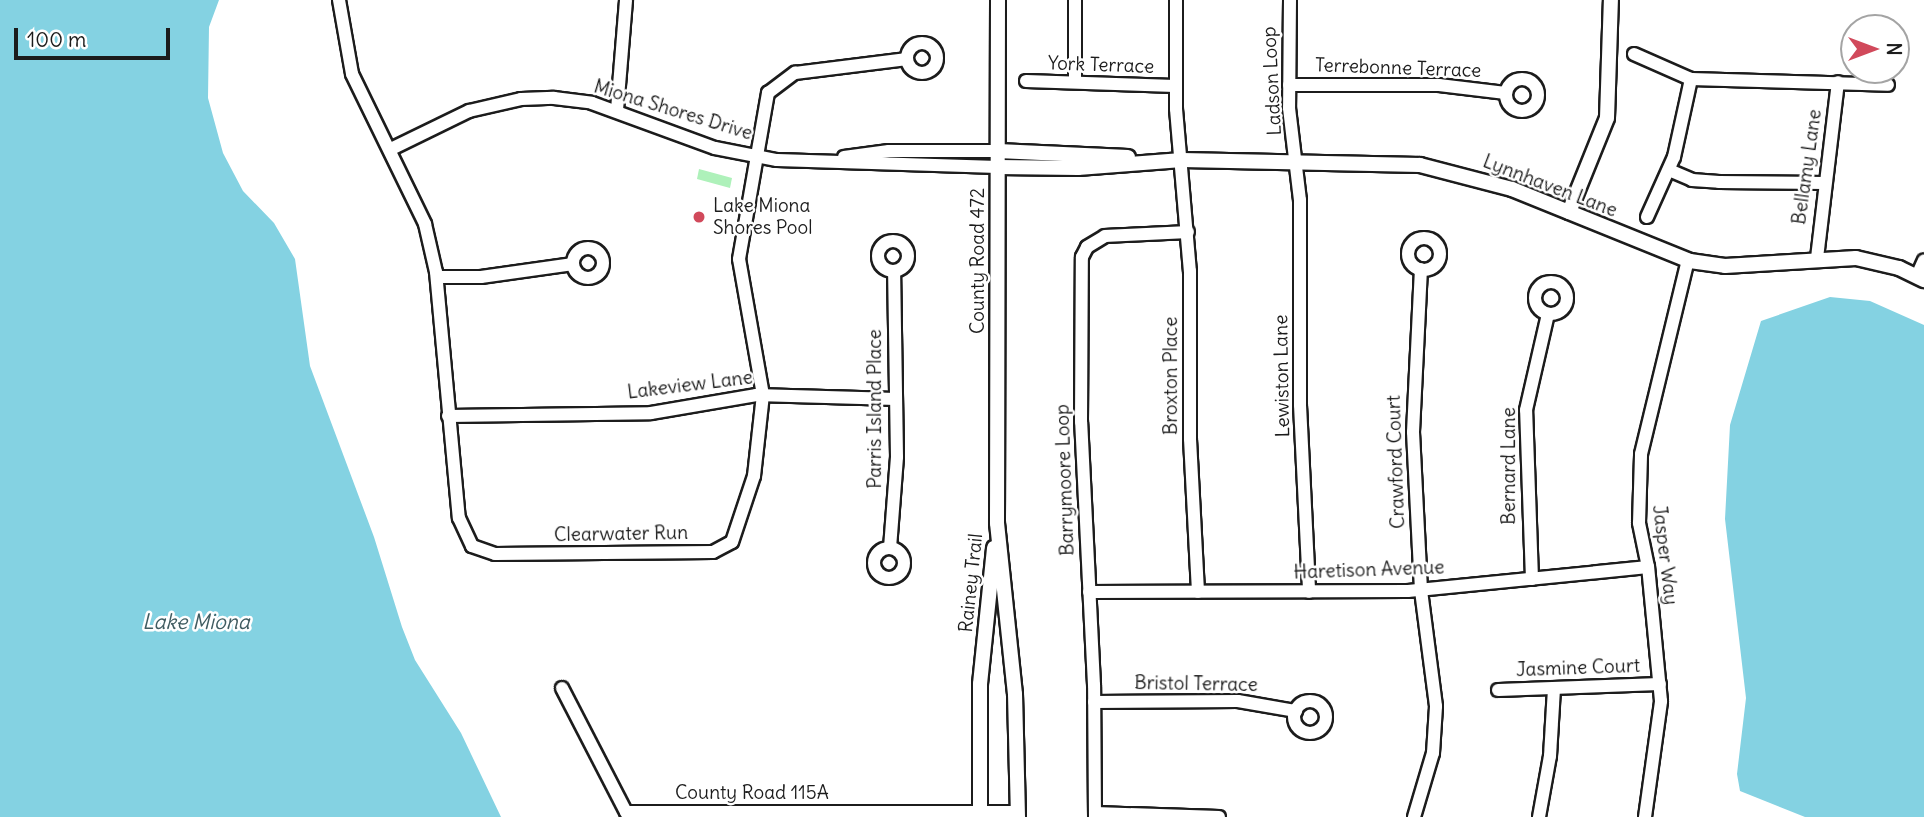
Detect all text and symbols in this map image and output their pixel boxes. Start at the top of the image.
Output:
scale bar [18,14,173,58]
north arrow [1840,14,1910,84]
text: 100 m [27,26,86,53]
street label: Ladson Loop [1258,26,1286,136]
text: N [1882,42,1906,56]
street label: York Terrace [1047,52,1155,78]
street label: Terrebonne Terrace [1314,54,1482,82]
street label: Miona Shores Drive [591,75,755,145]
street label: Bellamy Lane [1788,108,1826,226]
street label: Lynnhaven Lane [1480,150,1620,222]
street label: County Road 472 [967,188,989,334]
place label: Lake Miona Shores Pool [713,195,812,239]
marker: Lake Miona Shores Pool [691,209,707,225]
street label: Lewiston Lane [1270,314,1294,438]
street label: Broxton Place [1160,317,1182,435]
street label: Parris Island Place [864,329,886,489]
street label: Lakeview Lane [626,366,754,404]
street label: Crawford Court [1382,395,1410,529]
street label: Barrymoore Loop [1051,404,1079,556]
street label: Bernard Lane [1498,407,1520,525]
street label: Jasper Way [1648,504,1682,606]
street label: Clearwater Run [554,521,688,547]
street label: Rainey Trail [954,532,988,634]
street label: Haretison Avenue [1293,556,1445,584]
water label: Lake Miona [142,609,250,635]
street label: Jasmine Court [1516,654,1640,682]
street label: Bristol Terrace [1134,672,1258,696]
street label: County Road 115A [675,782,829,804]

